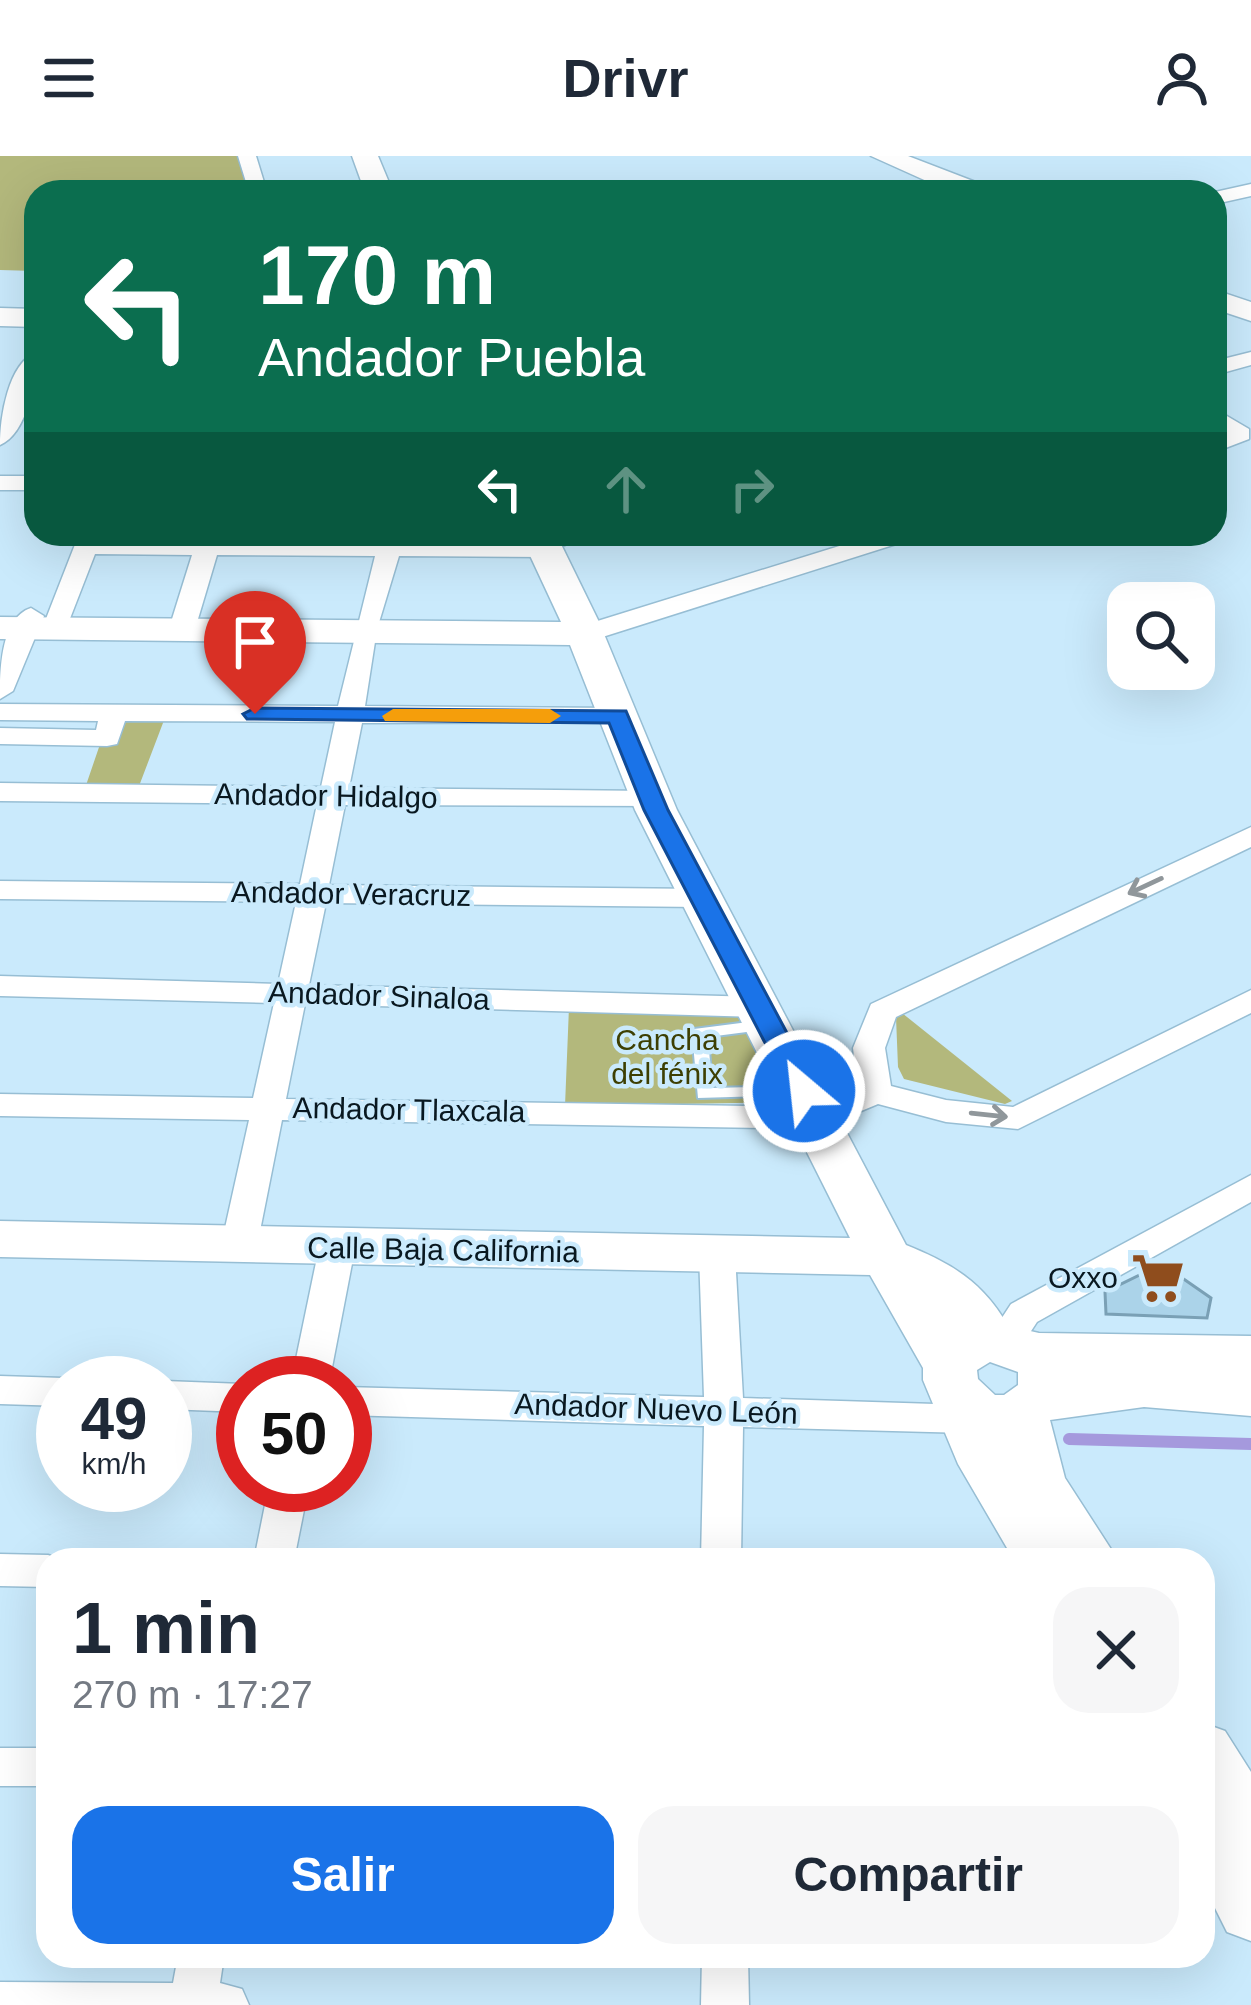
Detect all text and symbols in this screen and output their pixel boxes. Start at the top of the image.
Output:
icon: menu [36,45,102,111]
icon: person [1149,45,1215,111]
text: Drivr [562,48,689,108]
icon: left [60,228,216,384]
text: 170 m [258,228,496,322]
text: Andador Puebla [258,327,645,387]
icon: left [467,456,533,522]
icon: ahead [593,456,659,522]
icon: right [719,456,785,522]
map controls [1107,582,1215,690]
button: search [1107,582,1215,690]
pin [204,591,306,714]
icon: arrive [222,609,288,675]
street label: Andador Hidalgo [214,777,438,814]
street label: Andador Veracruz [231,875,471,912]
one-way arrow [1128,876,1164,898]
street label: Andador Sinaloa [268,975,491,1016]
park label: Cancha del fénix [611,1023,723,1090]
position arrow [741,1028,867,1154]
street label: Andador Tlaxcala [292,1091,526,1128]
one-way arrow [969,1105,1008,1127]
street label: Calle Baja California [307,1231,579,1268]
supermarket icon: Oxxo [1129,1249,1187,1307]
place label: Oxxo [1048,1261,1118,1294]
speed limit sign: 50 [216,1356,372,1512]
text: 49 [81,1385,147,1452]
street label: Andador Nuevo León [514,1387,798,1430]
text: km/h [81,1447,147,1480]
button: close [1053,1587,1179,1713]
text: 1 min [72,1588,260,1668]
text: 270 m · 17:27 [72,1673,313,1716]
button: Salir [72,1806,614,1944]
button: Compartir [638,1806,1179,1944]

